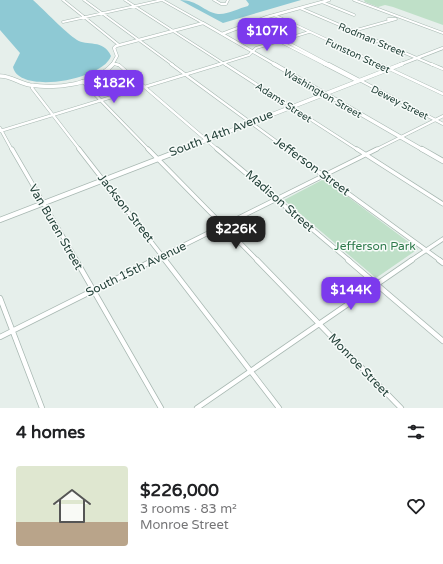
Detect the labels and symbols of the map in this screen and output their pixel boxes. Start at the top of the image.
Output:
pin: $107K [239,18,295,52]
street label: Rodman Street [336,20,407,59]
street label: Funston Street [323,36,392,76]
street label: Washington Street [281,67,364,121]
pin: $182K [86,70,142,104]
street label: Adams Street [253,80,314,126]
street label: Dewey Street [369,83,430,123]
street label: South 14th Avenue [167,107,275,159]
street label: Jefferson Street [271,134,353,199]
street label: Madison Street [243,167,318,235]
street label: Jackson Street [95,171,157,245]
street label: Van Buren Street [26,182,86,273]
pin: $226K [208,216,264,250]
street label: South 15th Avenue [83,238,189,299]
park label: Jefferson Park [334,239,416,253]
pin: $144K [323,277,379,311]
street label: Monroe Street [325,331,393,400]

